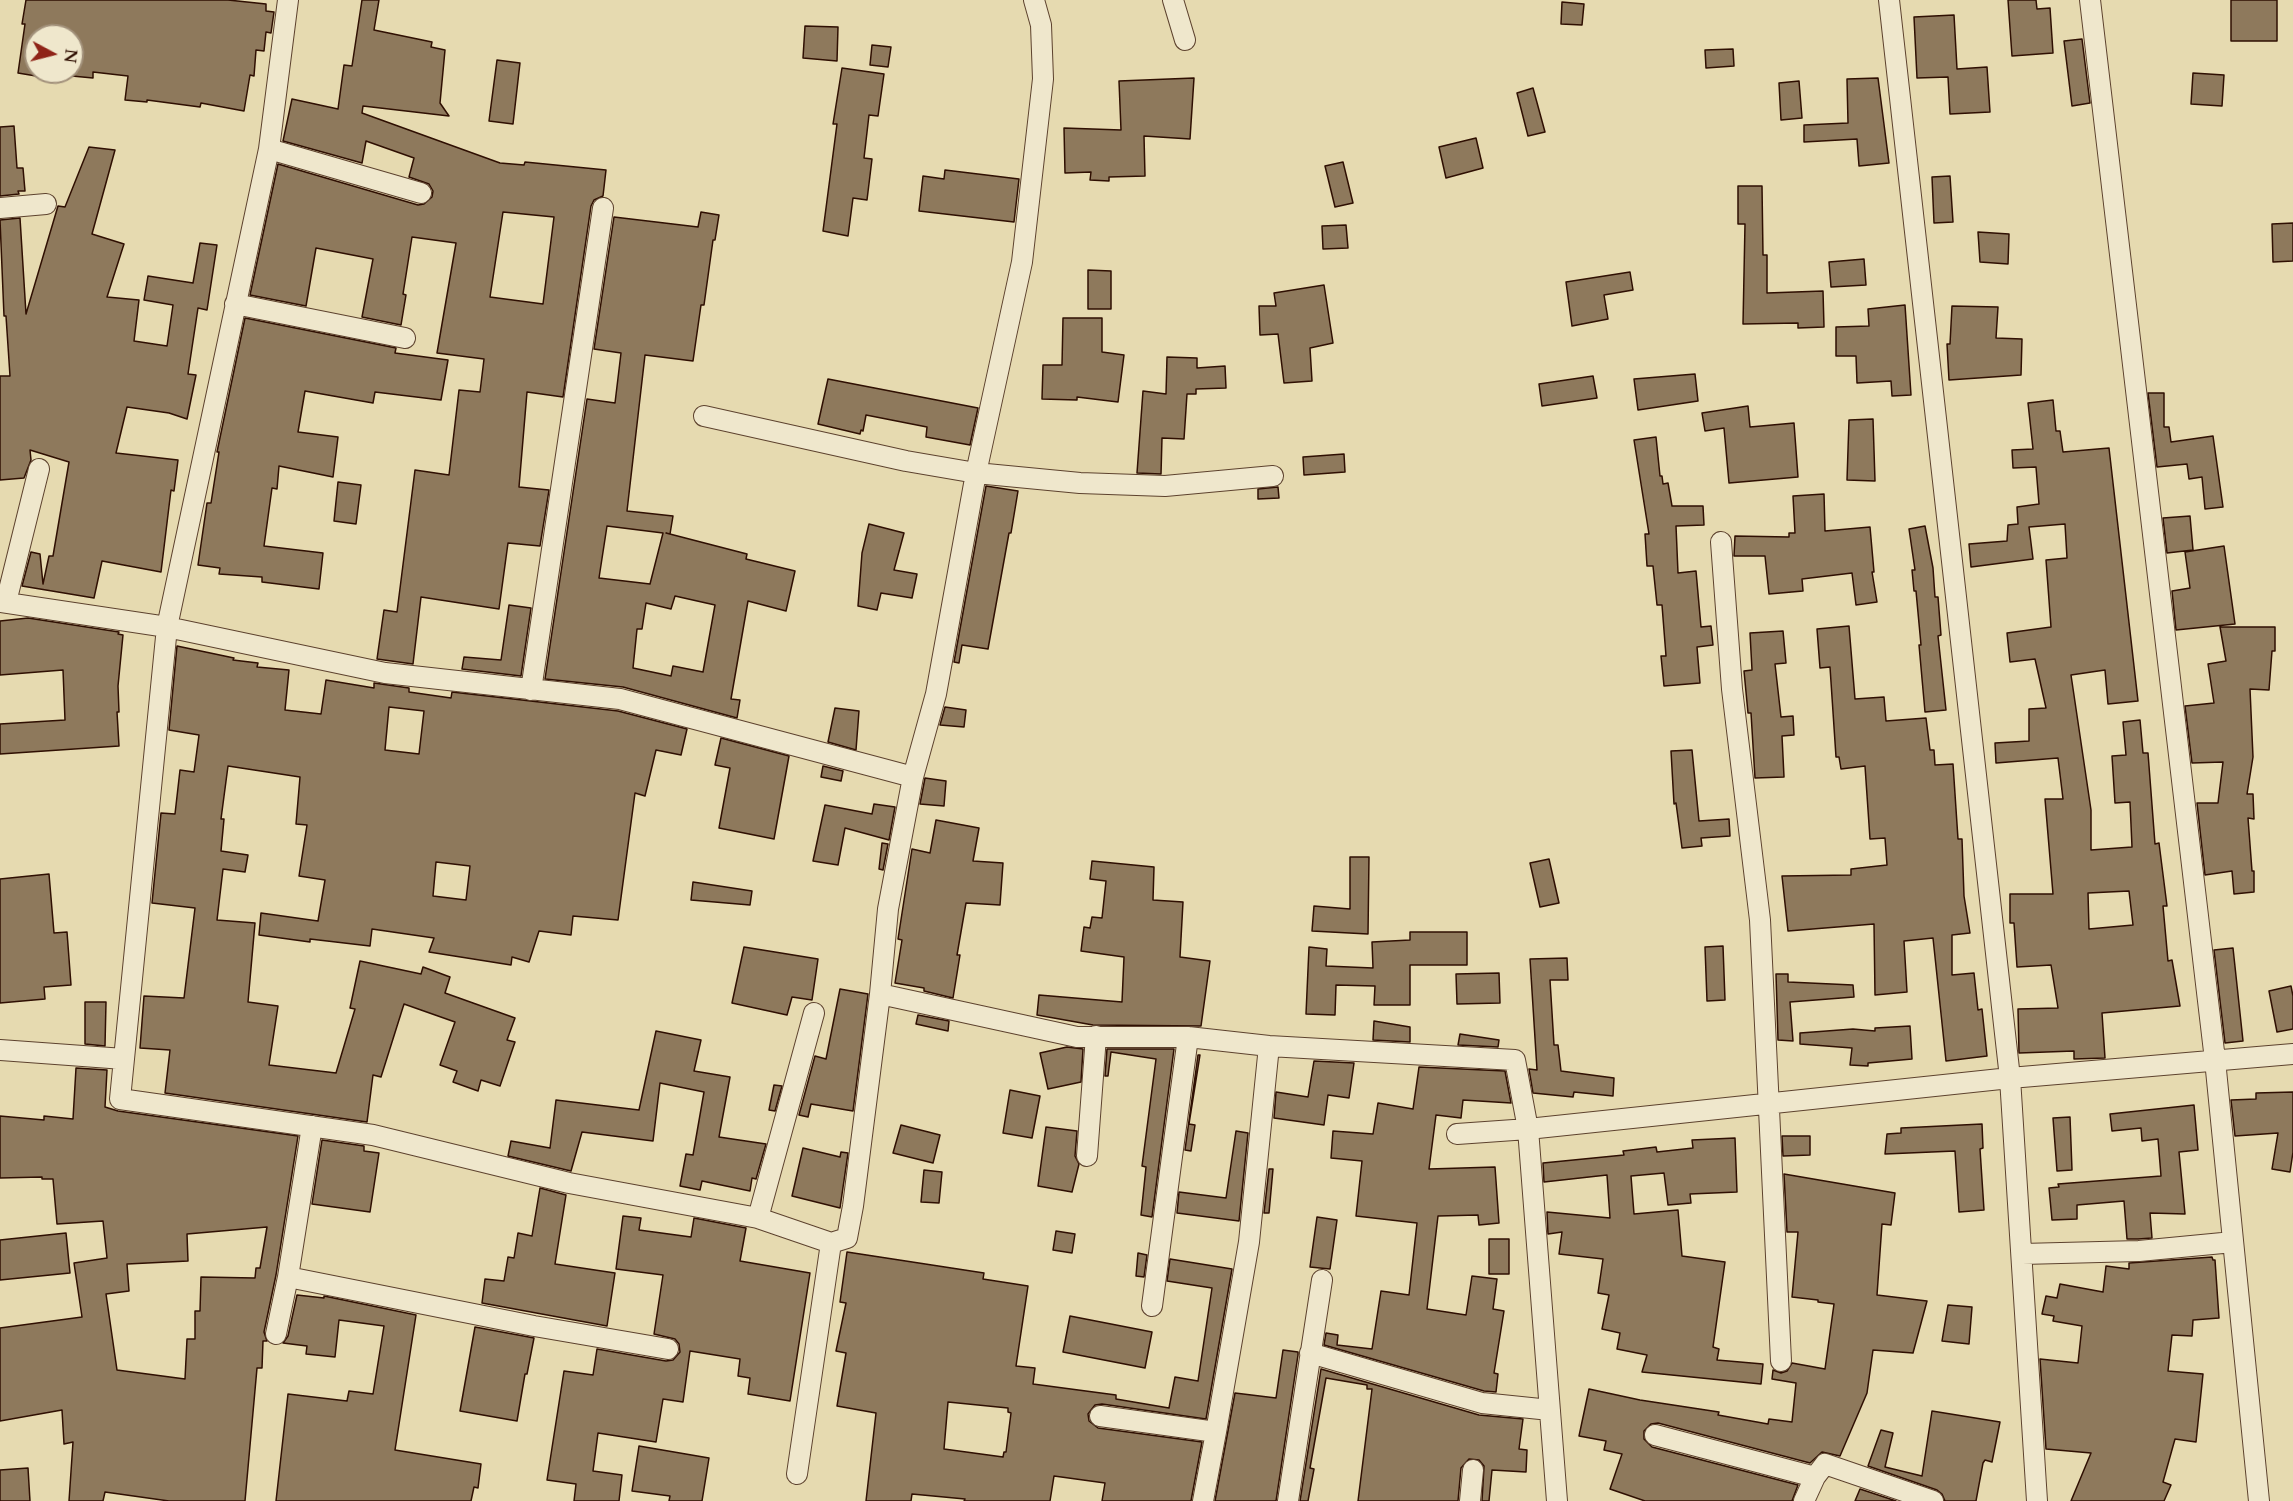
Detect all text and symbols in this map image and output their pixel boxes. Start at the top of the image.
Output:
north arrow [24,24,84,84]
text: N [58,48,82,64]

